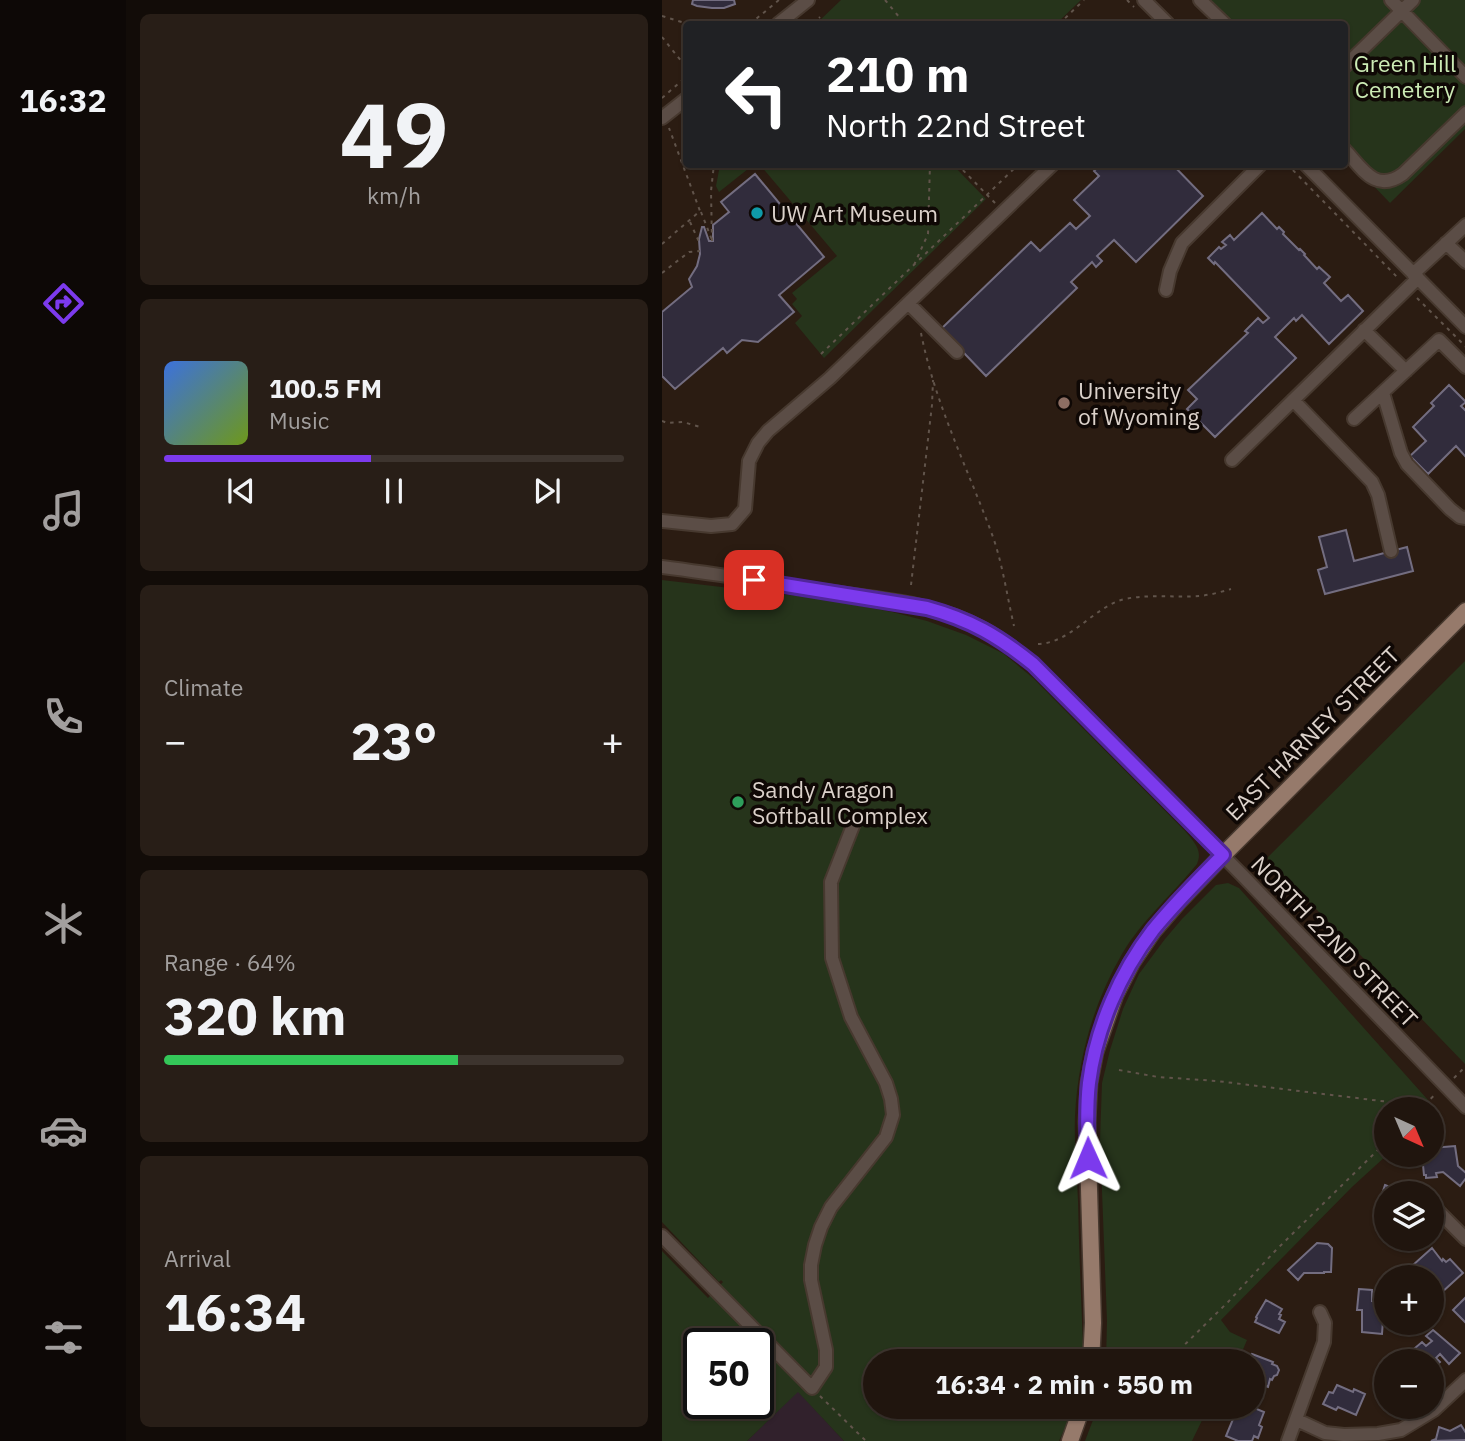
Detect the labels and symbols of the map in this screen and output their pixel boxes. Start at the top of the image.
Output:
park label: Green Hill Cemetery [1354,48,1456,104]
place label: UW Art Museum [771,198,938,228]
marker: UW Art Museum [749,205,765,221]
place label: University of Wyoming [1078,375,1199,431]
marker: University of Wyoming [1056,395,1072,411]
pin [724,550,784,610]
street label: EAST HARNEY STREET [1218,639,1406,827]
place label: Sandy Aragon Softball Complex [752,774,928,830]
marker: Sandy Aragon Softball Complex [730,794,746,810]
street label: NORTH 22ND STREET [1245,849,1425,1033]
north arrow [1374,1097,1444,1167]
position arrow [1051,1121,1125,1195]
speed limit sign: 50 [683,1328,774,1419]

